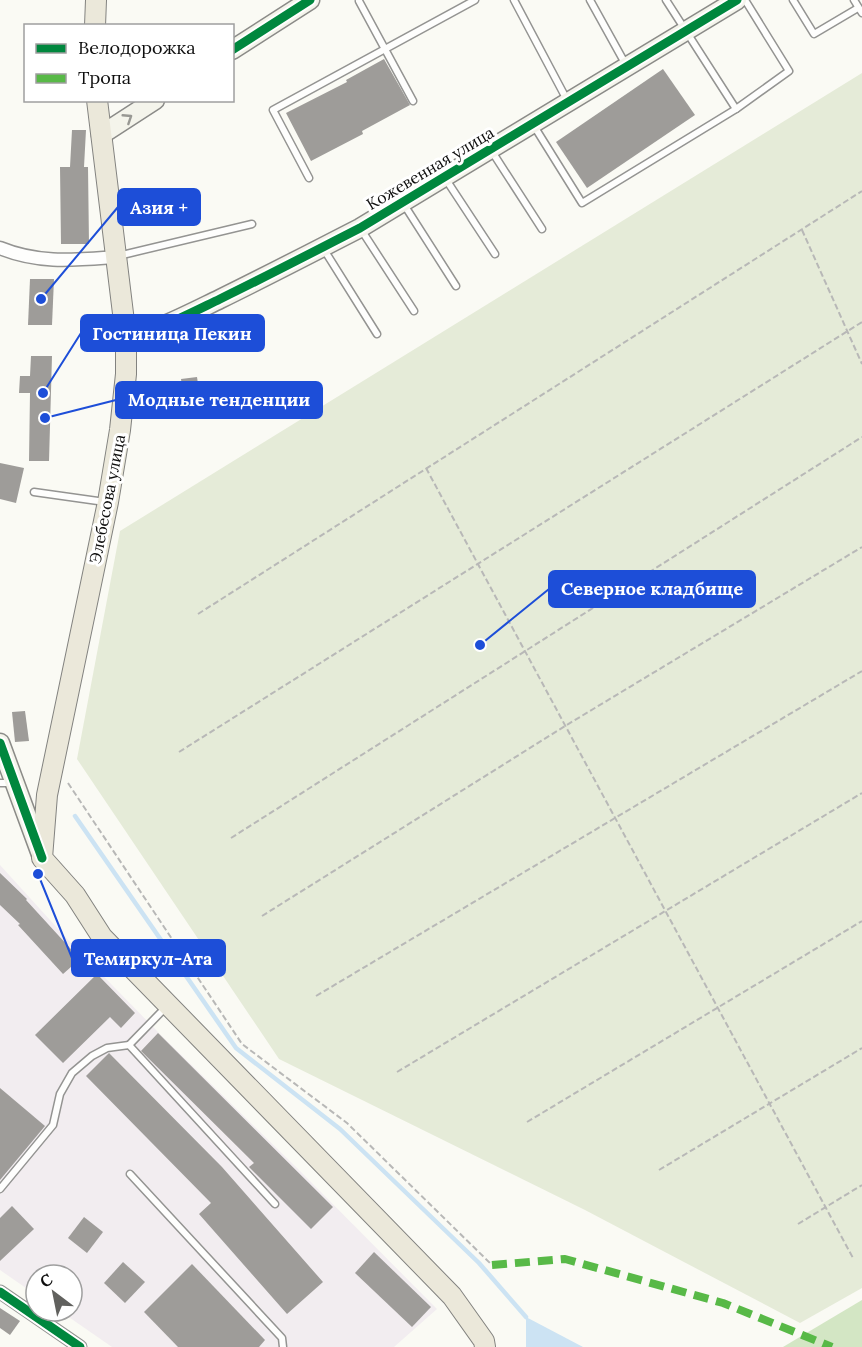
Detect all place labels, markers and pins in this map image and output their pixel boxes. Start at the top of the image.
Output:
callout: Азия + [118,189,200,225]
callout: Гостиница Пекин [81,315,264,351]
callout: Модные тенденции [116,382,322,418]
callout: Северное кладбище [549,571,755,607]
callout: Темиркул-Ата [72,940,225,976]

